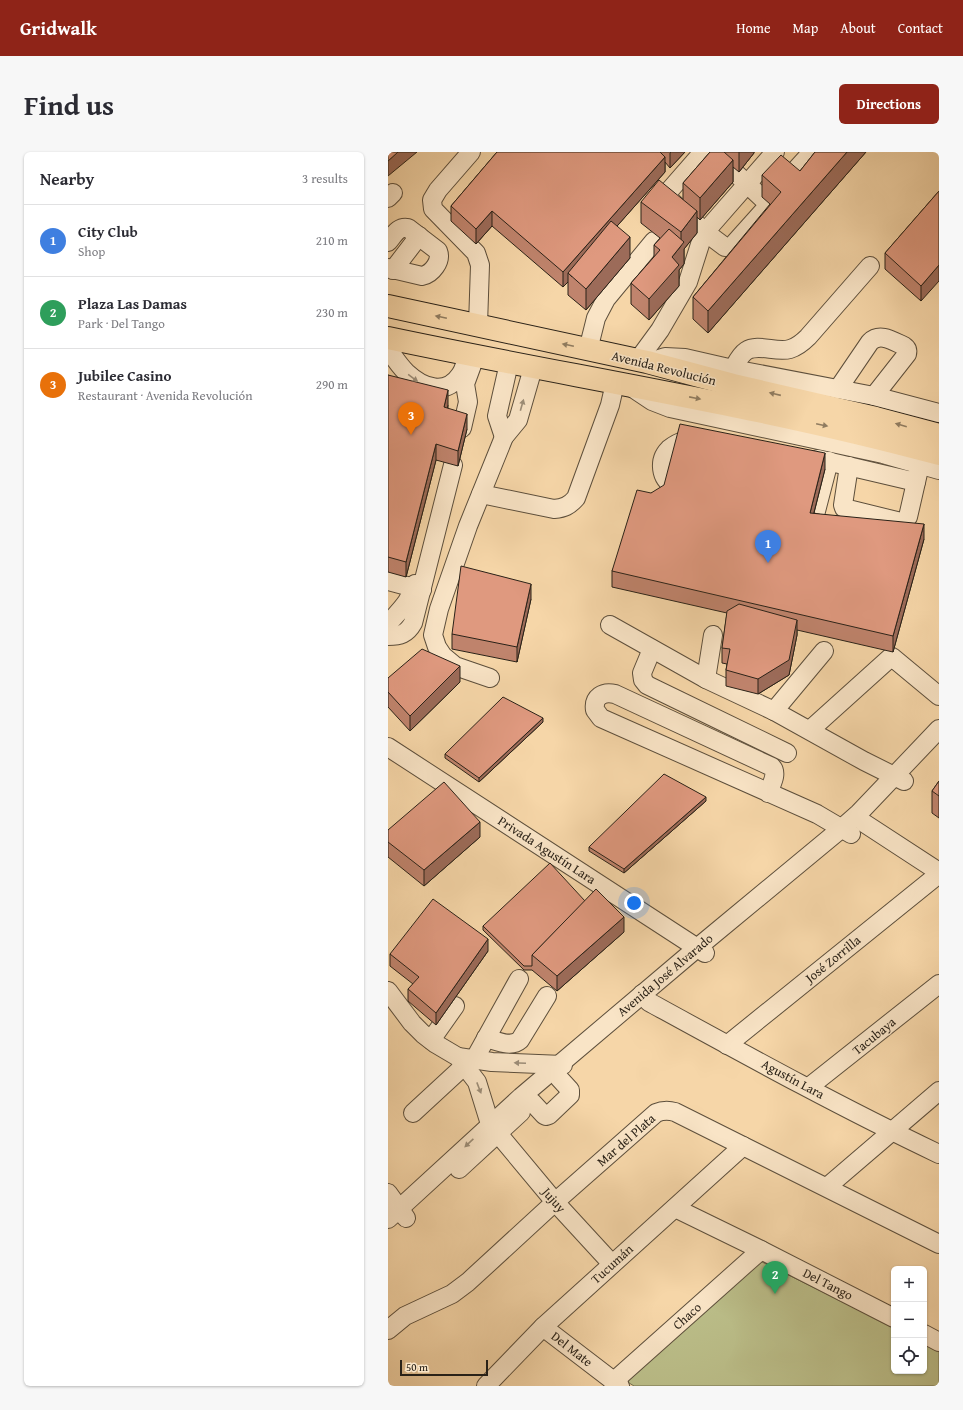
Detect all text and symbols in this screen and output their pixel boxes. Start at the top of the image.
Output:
text: Gridwalk [20,14,97,42]
text: Home [736,18,771,38]
text: Map [793,18,818,38]
text: About [840,18,876,38]
text: Contact [898,18,943,38]
text: Find us [24,84,114,125]
button: Directions [839,84,939,124]
text: Nearby [40,166,94,191]
text: 3 results [302,169,348,188]
text: City Club [78,221,138,242]
text: 1 [50,231,56,250]
text: 210 m [316,231,348,250]
text: Shop [78,242,105,261]
text: Plaza Las Damas [78,293,187,314]
text: 2 [50,303,56,322]
text: 230 m [316,303,348,322]
text: Park · Del Tango [78,314,165,333]
one-way arrow [434,314,447,320]
one-way arrow [561,342,574,348]
street label: Avenida Revolución [610,346,719,390]
text: Jubilee Casino [78,365,171,386]
one-way arrow [408,374,419,382]
text: 3 [50,375,56,394]
text: 290 m [316,375,348,394]
text: Restaurant · Avenida Revolución [78,386,253,405]
one-way arrow [769,391,781,397]
one-way arrow [689,396,701,402]
one-way arrow [519,398,525,410]
pin: 3 [398,402,424,435]
one-way arrow [895,421,908,427]
one-way arrow [816,422,828,428]
pin: 1 [755,530,781,563]
street label: Privada Agustín Lara [494,811,600,889]
your location [624,893,644,913]
street label: Avenida José Alvarado [613,929,717,1021]
street label: José Zorrilla [800,930,865,988]
street label: Tacubaya [848,1012,900,1059]
street label: Agustín Lara [758,1054,829,1104]
one-way arrow [513,1060,526,1066]
one-way arrow [477,1083,483,1095]
street label: Mar del Plata [593,1109,660,1171]
one-way arrow [464,1138,474,1148]
street label: Jujuy [536,1182,571,1217]
street label: Tucumán [587,1239,638,1288]
pin: 2 [762,1261,788,1294]
street label: Del Tango [800,1263,857,1305]
map controls [891,1266,927,1374]
button: + [891,1266,927,1302]
street label: Chaco [668,1298,706,1334]
button: − [891,1302,927,1338]
street label: Del Mate [547,1327,597,1371]
button: locate [891,1338,927,1374]
scale bar [400,1358,488,1377]
text: 50 m [406,1359,428,1375]

